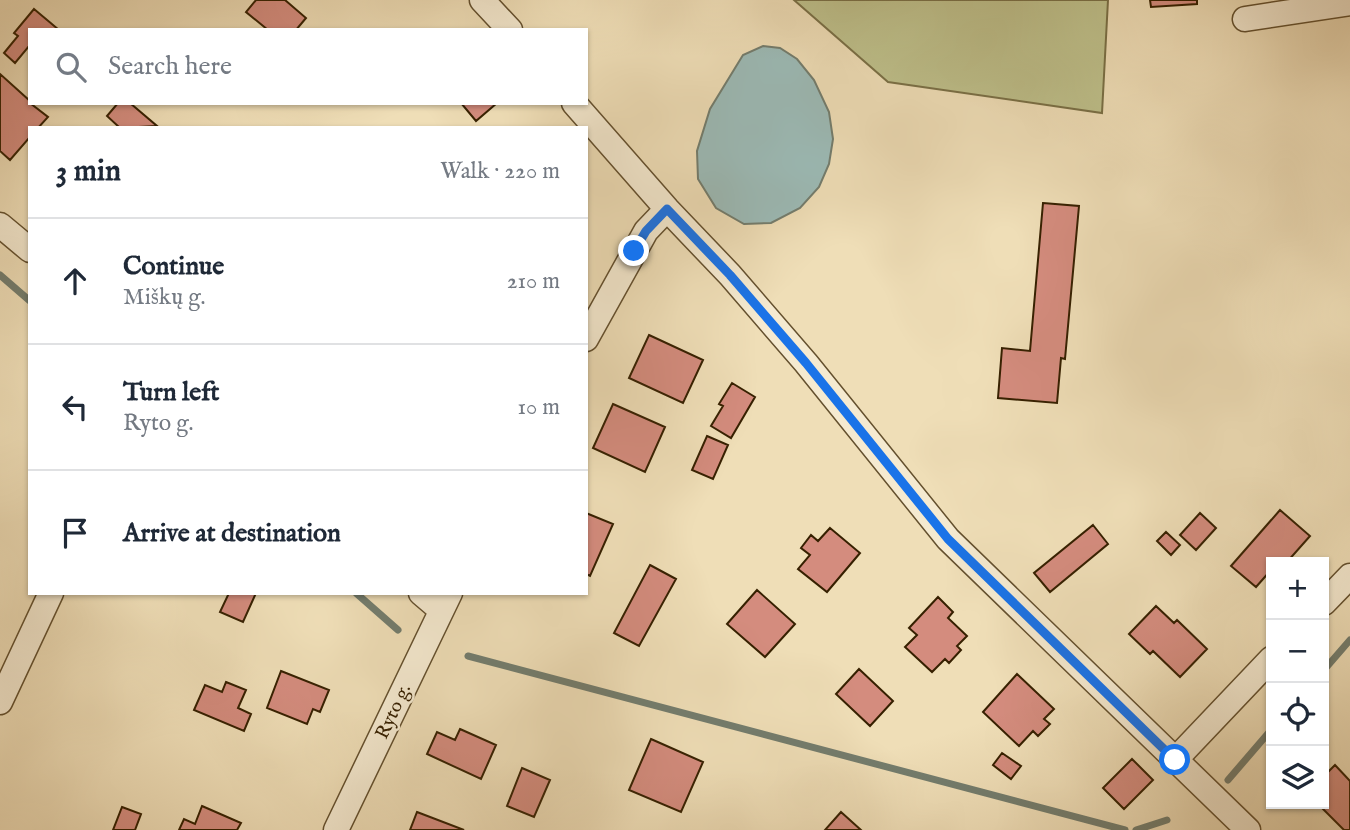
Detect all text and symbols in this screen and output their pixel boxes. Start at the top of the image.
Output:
search box [28,28,588,105]
icon: search [52,48,90,86]
text: Search here [108,50,232,83]
text: 3 min [56,153,121,191]
text: Walk · 220 m [440,157,560,186]
route end [618,235,649,266]
text: Continue [123,250,224,283]
icon: ahead [56,262,94,300]
text: 210 m [507,267,560,296]
text: Miškų g. [123,283,205,312]
text: Turn left [123,376,220,409]
icon: left [56,388,94,426]
text: 10 m [517,393,560,422]
text: Ryto g. [123,409,193,438]
icon: arrive [56,514,94,552]
text: Arrive at destination [123,517,341,550]
map controls [1266,557,1329,809]
button: + [1266,557,1329,620]
button: − [1266,620,1329,683]
street label: Ryto g. [371,680,417,743]
button: locate [1266,683,1329,746]
route start [1159,744,1190,775]
button: layers [1266,746,1329,809]

